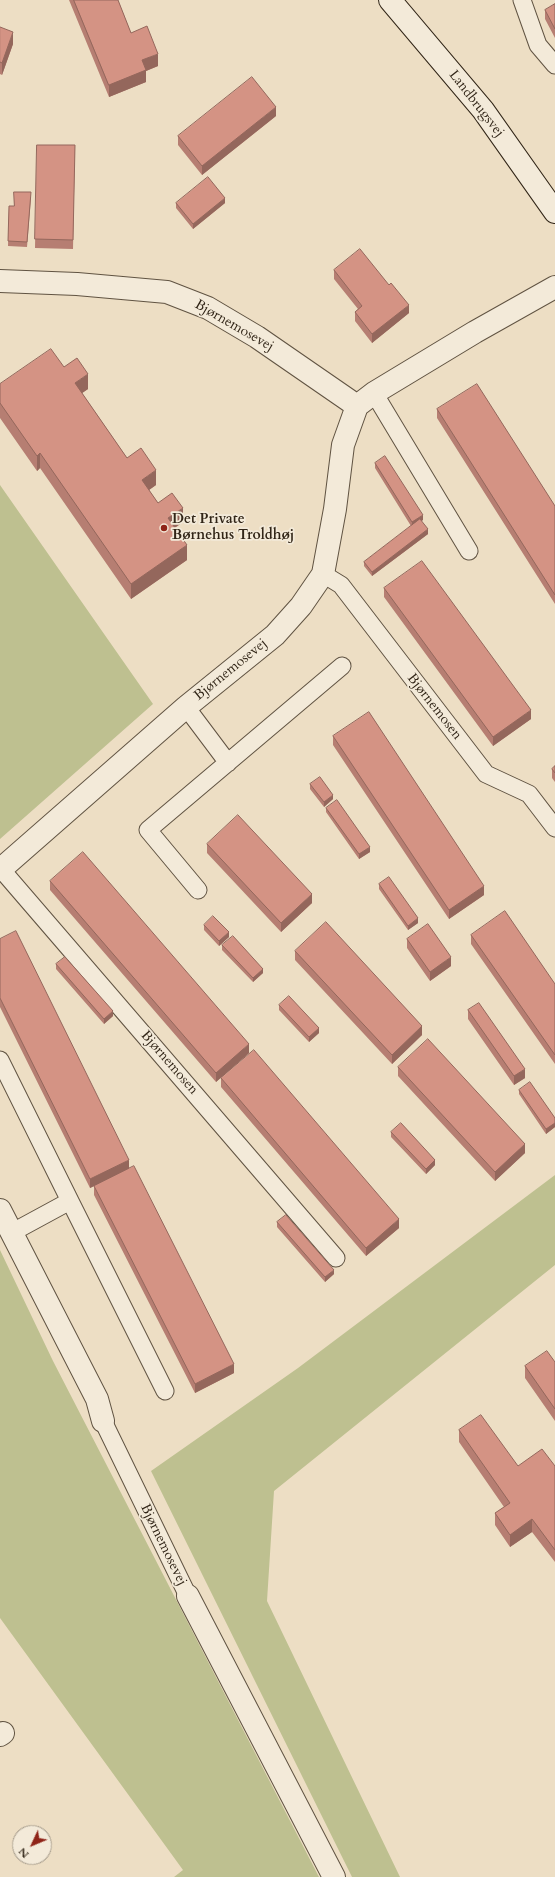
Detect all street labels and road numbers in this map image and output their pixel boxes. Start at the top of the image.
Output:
street label: Landbrugsvej [445,67,507,141]
street label: Bjørnemosevej [191,297,277,355]
street label: Bjørnemosevej [191,636,271,704]
street label: Bjørnemosen [403,671,465,743]
street label: Bjørnemosen [137,1028,201,1098]
street label: Bjørnemosevej [136,1501,190,1589]

